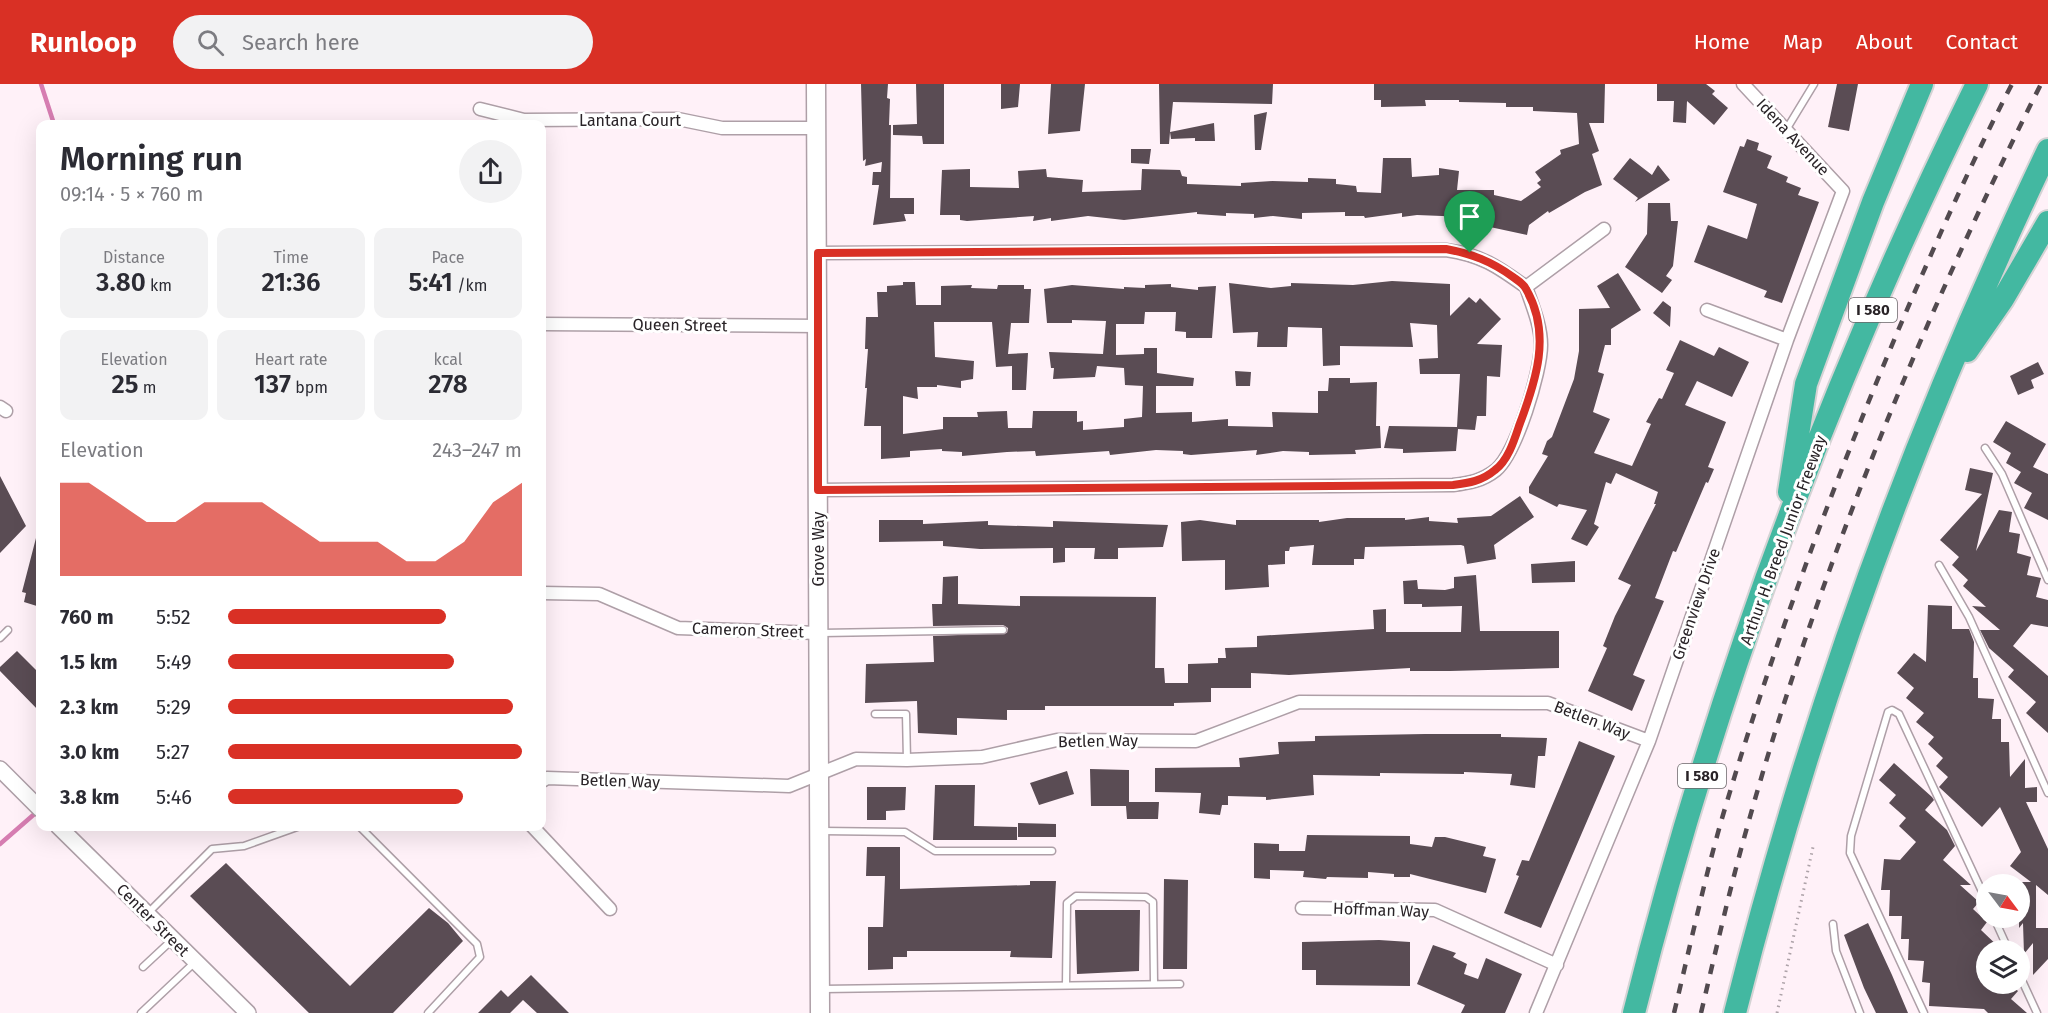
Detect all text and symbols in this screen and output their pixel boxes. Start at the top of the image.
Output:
search box [173,15,593,69]
text: Runloop [30,26,137,59]
icon: search [194,26,227,59]
text: Search here [242,29,360,56]
text: Home [1694,29,1750,55]
text: Map [1783,29,1823,55]
text: About [1856,29,1913,55]
text: Contact [1946,29,2018,55]
street label: Idena Avenue [1752,95,1834,179]
street label: Lantana Court [579,111,681,130]
text: Morning run [60,139,243,179]
button: share [459,140,522,203]
text: 09:14 · 5 × 760 m [60,182,203,206]
pin [1444,191,1495,253]
icon: arrive [1453,200,1486,233]
text: Distance [103,248,165,267]
text: Time [273,248,309,267]
text: Pace [431,248,465,267]
text: 3.80 [96,267,146,298]
text: 21:36 [261,267,321,298]
text: 5:41 [409,267,453,298]
text: km [146,276,172,295]
text: /km [453,276,487,295]
road number: I 580 [1849,298,1897,322]
street label: Queen Street [632,315,728,335]
text: Elevation [100,350,168,369]
text: Heart rate [255,350,327,369]
text: kcal [434,350,462,369]
text: 25 [112,369,139,400]
text: 137 [254,369,291,400]
text: 278 [428,369,468,400]
text: m [139,378,156,397]
text: bpm [291,378,328,397]
street label: Arthur H. Breed Junior Freeway [1736,432,1830,647]
text: Elevation [60,438,144,462]
text: 243–247 m [432,438,522,462]
street label: Grove Way [809,511,828,586]
street label: Greenview Drive [1668,546,1724,662]
text: 760 m [60,605,114,629]
text: 5:52 [156,605,191,629]
street label: Cameron Street [692,619,805,641]
text: 1.5 km [60,650,118,674]
text: 5:49 [156,650,191,674]
text: 2.3 km [60,695,119,719]
text: 5:29 [156,695,191,719]
street label: Betlen Way [1551,697,1633,743]
street label: Betlen Way [1058,731,1138,751]
text: 3.0 km [60,740,119,764]
text: 5:27 [156,740,189,764]
road number: I 580 [1678,764,1726,788]
street label: Betlen Way [580,770,660,792]
text: 3.8 km [60,785,120,809]
text: 5:46 [156,785,192,809]
north arrow [1976,874,2030,928]
map controls [1976,874,2030,994]
street label: Center Street [113,880,193,960]
street label: Hoffman Way [1333,899,1429,921]
button: layers [1976,940,2030,994]

